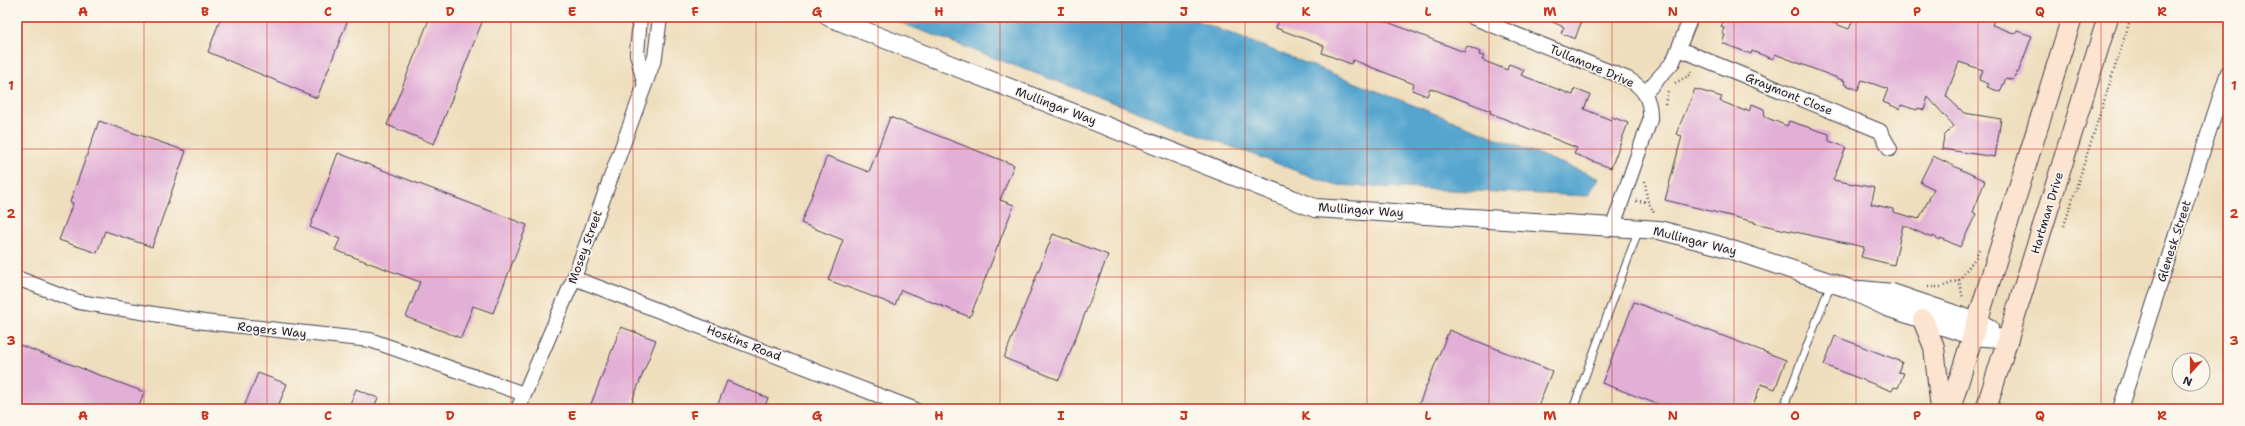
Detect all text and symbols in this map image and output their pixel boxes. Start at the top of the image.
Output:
text: A [78,3,88,20]
text: B [201,3,209,20]
text: C [324,3,332,20]
text: D [445,3,455,20]
text: E [568,3,577,20]
text: F [691,3,699,20]
text: G [812,3,823,20]
text: H [934,3,944,20]
text: I [1057,3,1065,20]
text: J [1180,3,1188,20]
text: K [1302,3,1311,20]
text: L [1424,3,1432,20]
text: M [1543,3,1557,20]
text: N [1668,3,1678,20]
text: O [1790,3,1800,20]
text: P [1913,3,1921,20]
text: Q [2035,3,2045,20]
text: R [2157,3,2167,20]
street label: Tullamore Drive [1547,41,1637,91]
street label: Graymont Close [1743,69,1835,119]
text: 1 [8,77,14,94]
text: 1 [2231,77,2237,94]
street label: Mullingar Way [1013,83,1099,129]
street label: Hartman Drive [2027,170,2067,256]
street label: Glenesk Street [2153,198,2195,284]
street label: Mullingar Way [1318,199,1404,221]
text: 2 [6,205,16,222]
text: 2 [2229,205,2239,222]
street label: Mosey Street [564,208,606,286]
street label: Mullingar Way [1652,223,1739,259]
street label: Rogers Way [237,318,307,342]
street label: Hoskins Road [704,321,784,365]
text: 3 [6,332,16,349]
text: 3 [2229,332,2239,349]
north arrow [2171,352,2211,392]
text: N [2181,372,2194,389]
text: A [78,407,88,424]
text: B [201,407,209,424]
text: C [324,407,332,424]
text: D [445,407,455,424]
text: E [568,407,577,424]
text: F [691,407,699,424]
text: G [812,407,823,424]
text: H [934,407,944,424]
text: I [1057,407,1065,424]
text: J [1180,407,1188,424]
text: K [1302,407,1311,424]
text: L [1424,407,1432,424]
text: M [1543,407,1557,424]
text: N [1668,407,1678,424]
text: O [1790,407,1800,424]
text: P [1913,407,1921,424]
text: Q [2035,407,2045,424]
text: R [2157,407,2167,424]

